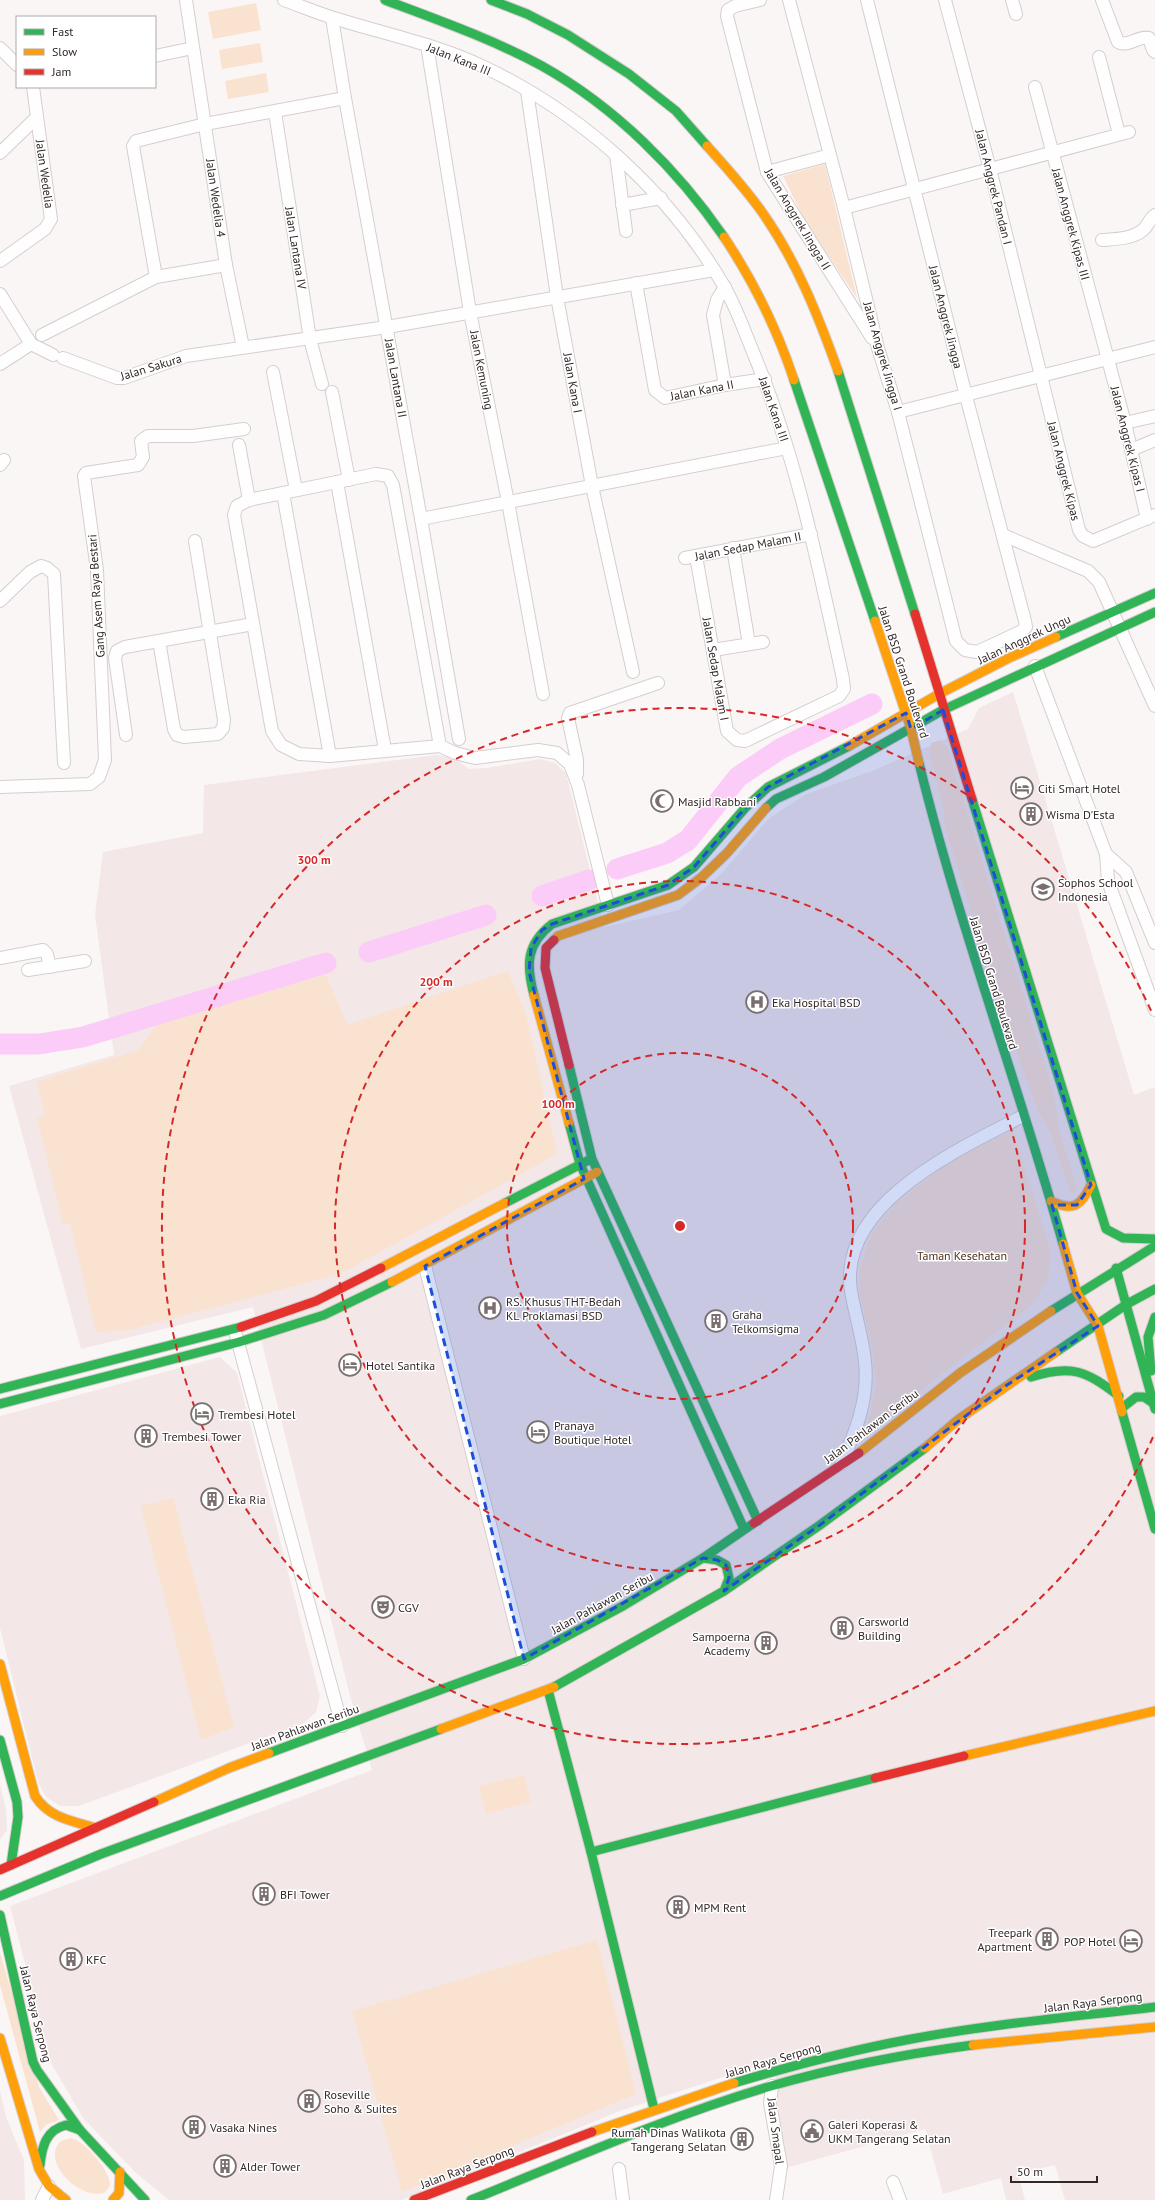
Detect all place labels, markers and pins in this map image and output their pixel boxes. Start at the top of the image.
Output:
hotel icon: Citi Smart Hotel [1009,775,1035,801]
place label: Citi Smart Hotel [1038,781,1121,796]
mosque icon: Masjid Rabbani [649,788,675,814]
place label: Masjid Rabbani [678,794,756,809]
building icon: Wisma D'Esta [1018,801,1044,827]
place label: Wisma D'Esta [1046,807,1115,822]
place label: Sophos School Indonesia [1058,875,1134,904]
school or university icon: Sophos School Indonesia [1030,876,1056,902]
hospital icon: Eka Hospital BSD [744,989,770,1015]
place label: Eka Hospital BSD [772,995,861,1010]
centre of rings [673,1219,687,1233]
place label: RS. Khusus THT-Bedah KL Proklamasi BSD [506,1294,621,1323]
hospital icon: RS. Khusus THT-Bedah KL Proklamasi BSD [477,1295,503,1321]
place label: Graha Telkomsigma [732,1307,799,1336]
building icon: Graha Telkomsigma [703,1308,729,1334]
hotel icon: Hotel Santika [337,1352,363,1378]
place label: Hotel Santika [366,1358,435,1373]
hotel icon: Trembesi Hotel [189,1401,215,1427]
place label: Trembesi Hotel [218,1407,296,1422]
place label: Pranaya Boutique Hotel [554,1418,632,1447]
hotel icon: Pranaya Boutique Hotel [525,1419,551,1445]
building icon: Trembesi Tower [133,1423,159,1449]
place label: Trembesi Tower [162,1429,241,1444]
building icon: Eka Ria [199,1486,225,1512]
place label: Eka Ria [228,1492,266,1507]
theatre icon: CGV [370,1594,396,1620]
place label: CGV [398,1600,419,1615]
place label: Carsworld Building [858,1614,909,1643]
building icon: Carsworld Building [829,1615,855,1641]
place label: Sampoerna Academy [692,1629,750,1658]
building icon: Sampoerna Academy [753,1630,779,1656]
building icon: BFI Tower [251,1881,277,1907]
place label: BFI Tower [280,1887,330,1902]
building icon: MPM Rent [665,1894,691,1920]
place label: MPM Rent [694,1900,746,1915]
place label: Treepark Apartment [978,1925,1032,1954]
building icon: Treepark Apartment [1034,1926,1060,1952]
hotel icon: POP Hotel [1118,1928,1144,1954]
place label: POP Hotel [1064,1934,1116,1949]
building icon: KFC [58,1946,84,1972]
place label: KFC [86,1952,107,1967]
place label: Roseville Soho & Suites [324,2087,397,2116]
building icon: Roseville Soho & Suites [296,2088,322,2114]
building icon: Vasaka Nines [181,2114,207,2140]
place label: Galeri Koperasi & UKM Tangerang Selatan [828,2117,951,2146]
public building icon: Galeri Koperasi & UKM Tangerang Selatan [799,2118,825,2144]
place label: Vasaka Nines [209,2120,277,2135]
place label: Rumah Dinas Walikota Tangerang Selatan [611,2125,726,2154]
building icon: Rumah Dinas Walikota Tangerang Selatan [729,2126,755,2152]
building icon: Alder Tower [212,2153,238,2179]
place label: Alder Tower [240,2159,300,2174]

